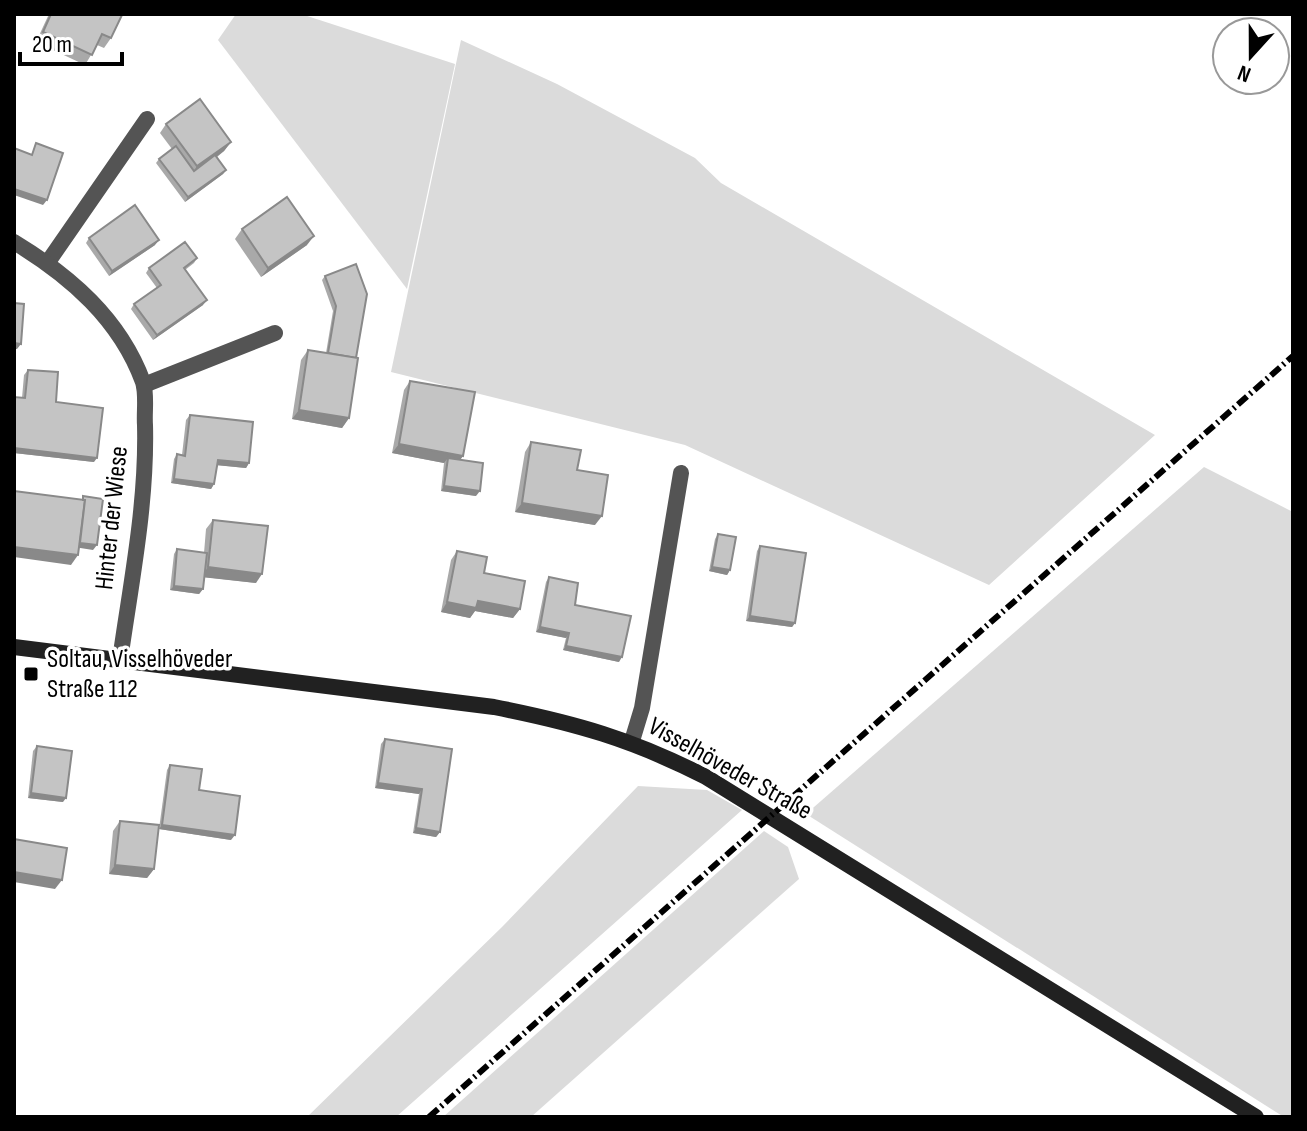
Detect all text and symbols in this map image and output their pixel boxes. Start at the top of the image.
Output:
scale bar [20,16,122,66]
north arrow [1211,16,1291,96]
text: 20 m [32,30,72,59]
text: N [1234,59,1255,88]
street label: Hinter der Wiese [89,445,135,591]
place label: Soltau, Visselhöveder Straße 112 [47,644,233,705]
marker: Soltau, Visselhöveder Straße 112 [22,665,40,683]
street label: Visselhöveder Straße [643,711,817,827]

